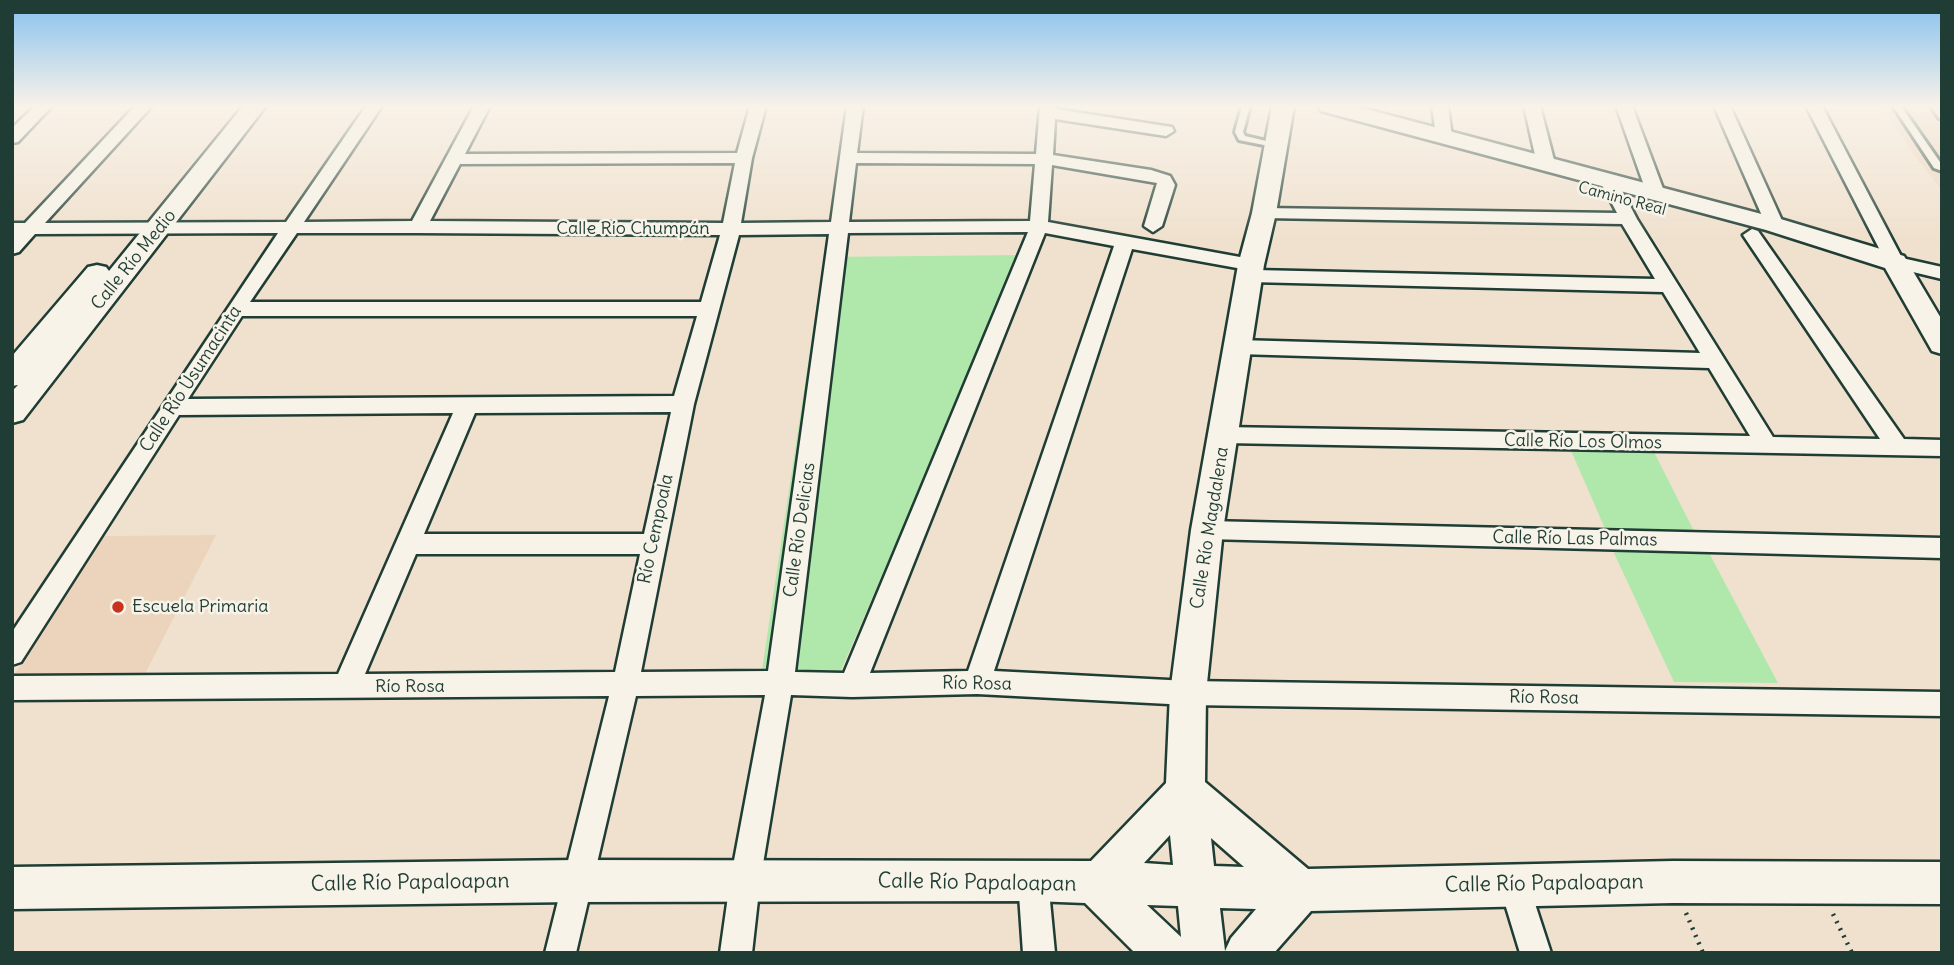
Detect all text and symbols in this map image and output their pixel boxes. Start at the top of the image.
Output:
street label: Camino Real [1576,178,1668,220]
street label: Calle Río Medio [87,205,181,315]
street label: Calle Río Chumpán [556,218,710,240]
street label: Calle Río Usumacinta [136,302,246,456]
street label: Calle Río Los Olmos [1504,430,1662,454]
street label: Calle Río Magdalena [1187,445,1233,611]
street label: Calle Río Delicias [780,461,820,599]
street label: Río Cempoala [634,472,678,586]
street label: Calle Río Las Palmas [1492,527,1658,551]
place label: Escuela Primaria [132,596,269,618]
marker: Escuela Primaria [110,599,126,615]
street label: Río Rosa [942,673,1012,695]
street label: Río Rosa [375,676,445,698]
street label: Río Rosa [1509,687,1579,709]
street label: Calle Río Papaloapan [310,869,510,897]
street label: Calle Río Papaloapan [877,869,1077,897]
street label: Calle Río Papaloapan [1444,870,1644,898]

